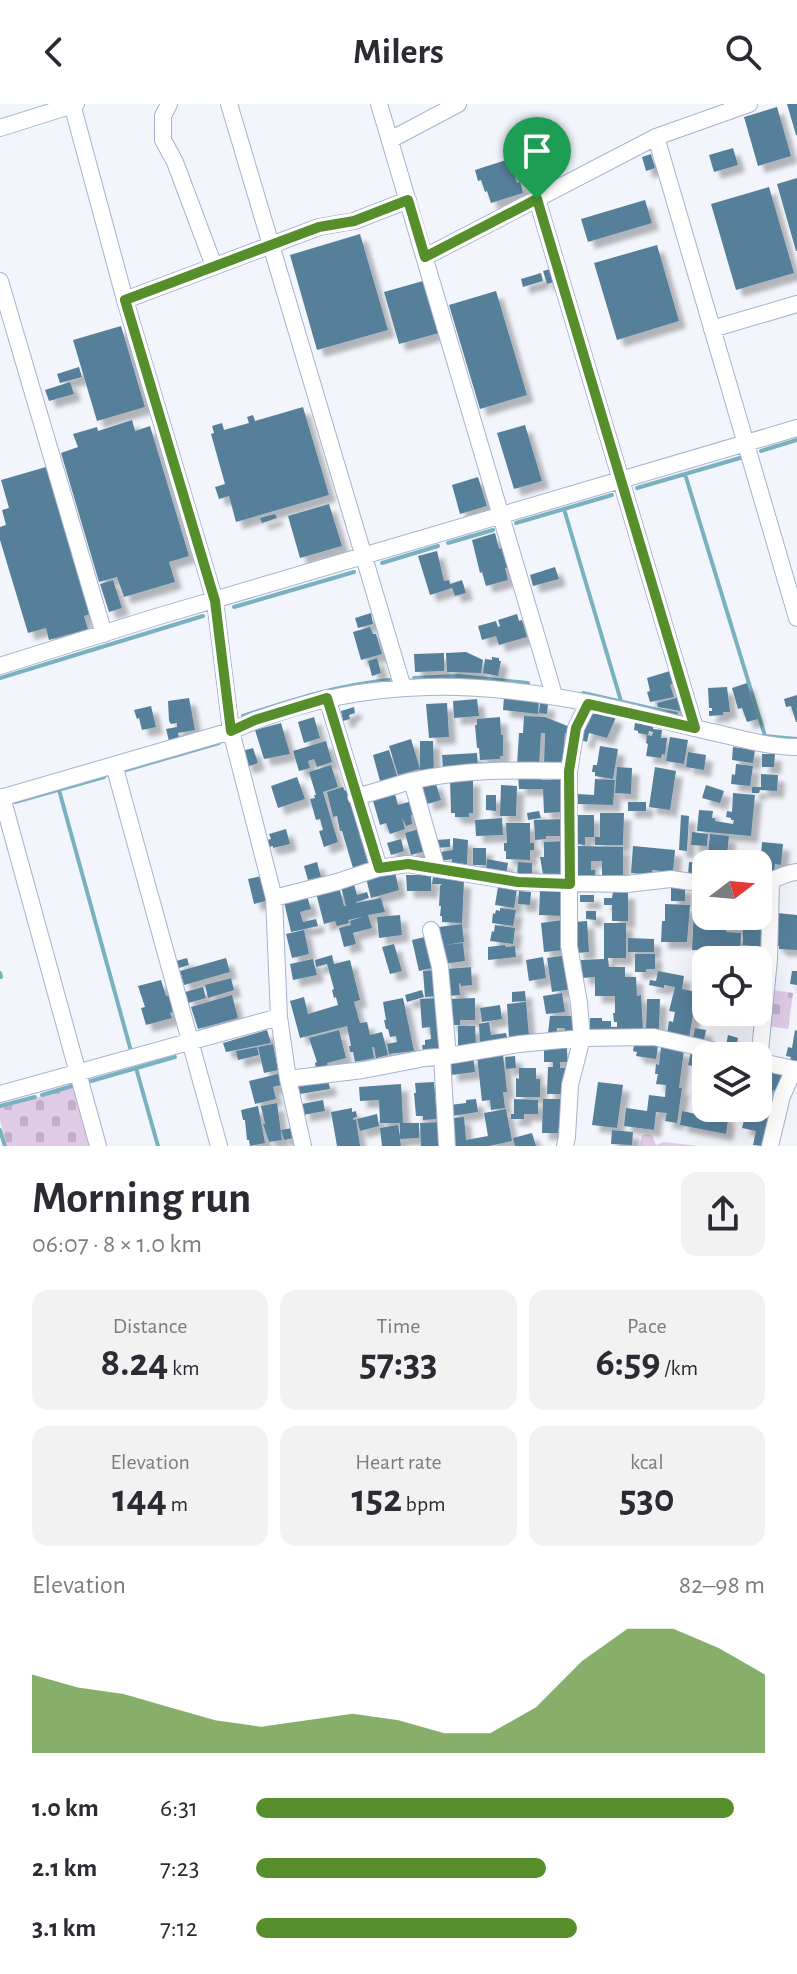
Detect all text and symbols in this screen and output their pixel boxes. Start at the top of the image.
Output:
icon: back [32,30,76,74]
icon: search [721,30,765,74]
text: Milers [353,34,444,70]
pin [503,117,571,199]
icon: arrive [515,129,559,173]
north arrow [692,850,772,930]
map controls [692,850,772,1122]
button: locate [692,946,772,1026]
button: layers [692,1042,772,1122]
button: share [681,1172,765,1256]
text: Morning run [32,1177,251,1221]
text: 06:07 · 8 × 1.0 km [32,1231,202,1257]
text: Distance [113,1315,187,1337]
text: Time [377,1315,420,1337]
text: Pace [627,1315,667,1337]
text: 8.24 [101,1343,168,1383]
text: 57:33 [359,1343,438,1383]
text: 6:59 [595,1343,661,1383]
text: km [168,1357,200,1379]
text: /km [661,1357,698,1379]
text: Elevation [110,1451,190,1473]
text: Heart rate [355,1451,442,1473]
text: kcal [630,1451,664,1473]
text: 144 [112,1479,167,1519]
text: 152 [351,1479,402,1519]
text: 530 [619,1479,675,1519]
text: m [167,1493,188,1515]
text: bpm [402,1493,446,1515]
text: Elevation [32,1572,126,1598]
text: 82–98 m [679,1572,765,1598]
text: 1.0 km [32,1795,99,1821]
text: 6:31 [160,1795,198,1821]
text: 2.1 km [32,1855,97,1881]
text: 7:23 [160,1855,199,1881]
text: 3.1 km [32,1915,96,1941]
text: 7:12 [160,1915,198,1941]

